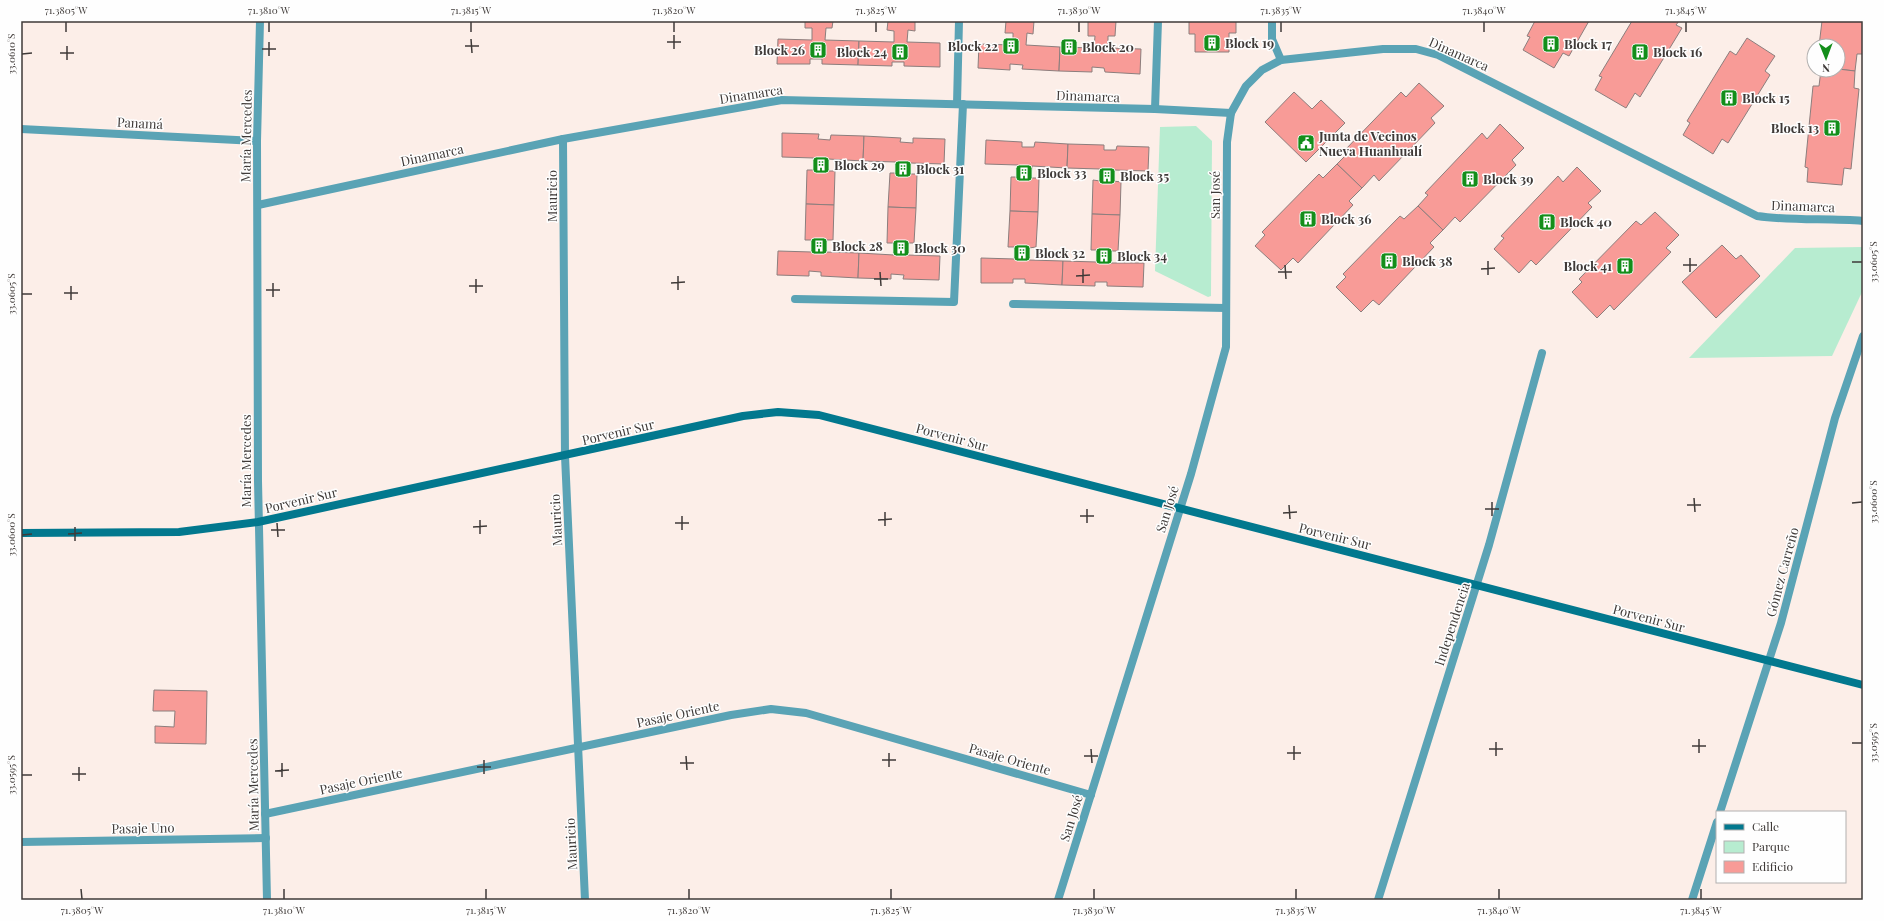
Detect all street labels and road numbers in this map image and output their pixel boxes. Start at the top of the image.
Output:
street label: Dinamarca [1427,33,1492,74]
street label: Dinamarca [718,80,784,107]
street label: Dinamarca [1056,86,1121,105]
street label: María Mercedes [236,89,255,183]
street label: Panamá [116,113,164,132]
street label: Dinamarca [399,139,465,169]
street label: Mauricio [543,170,560,222]
street label: San José [1206,171,1223,219]
street label: Dinamarca [1771,196,1836,215]
street label: María Mercedes [237,414,254,507]
street label: Porvenir Sur [580,415,656,448]
street label: Porvenir Sur [914,419,990,454]
street label: Porvenir Sur [263,483,339,516]
street label: San José [1151,483,1182,534]
street label: Mauricio [546,494,565,547]
street label: Porvenir Sur [1297,518,1373,553]
street label: Gómez Carreño [1761,525,1802,619]
street label: Independencia [1430,579,1473,668]
street label: Porvenir Sur [1611,600,1687,635]
street label: Pasaje Oriente [635,696,721,731]
street label: María Mercedes [243,738,262,832]
street label: Pasaje Oriente [967,739,1053,778]
street label: Pasaje Oriente [318,763,404,798]
street label: San José [1055,792,1086,843]
street label: Pasaje Uno [111,818,175,837]
street label: Mauricio [561,818,580,871]

